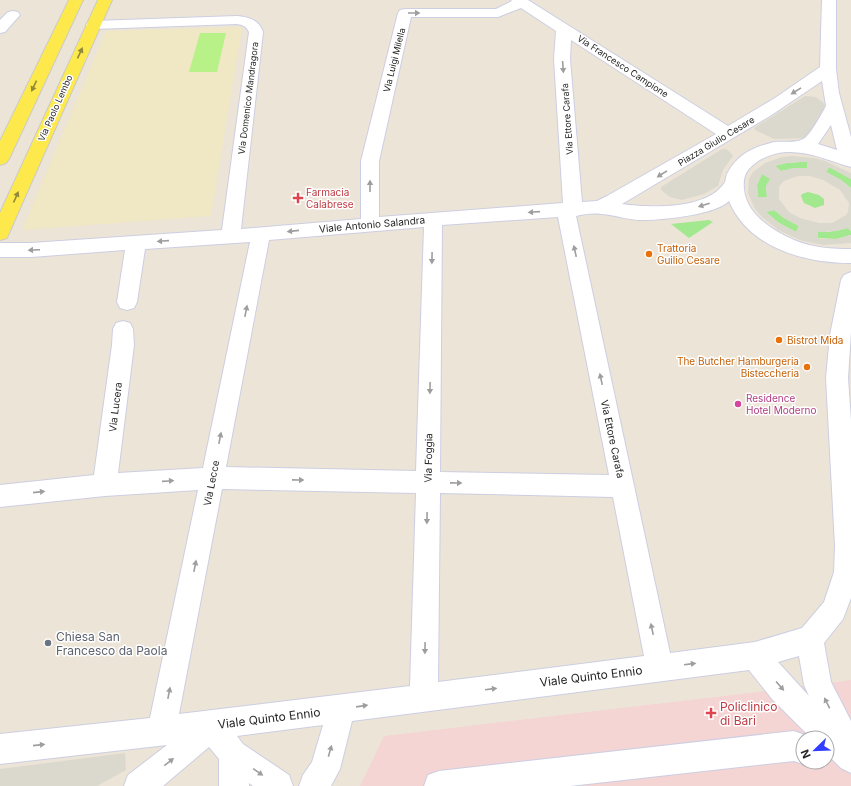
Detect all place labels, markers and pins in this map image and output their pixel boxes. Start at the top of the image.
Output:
place label: Farmacia Calabrese [306,186,354,210]
marker: Farmacia Calabrese [293,193,303,203]
place label: Trattoria Guilio Cesare [657,242,720,266]
marker: Trattoria Guilio Cesare [644,249,654,259]
place label: Bistrot Mida [787,334,843,346]
marker: Bistrot Mida [774,335,784,345]
place label: The Butcher Hamburgeria Bisteccheria [677,355,799,379]
marker: The Butcher Hamburgeria Bisteccheria [802,362,812,372]
place label: Residence Hotel Moderno [746,392,816,416]
marker: Residence Hotel Moderno [733,399,743,409]
place label: Chiesa San Francesco da Paola [56,629,167,658]
marker: Chiesa San Francesco da Paola [43,638,53,648]
place label: Policlinico di Bari [720,699,777,728]
marker: Policlinico di Bari [705,707,717,719]

